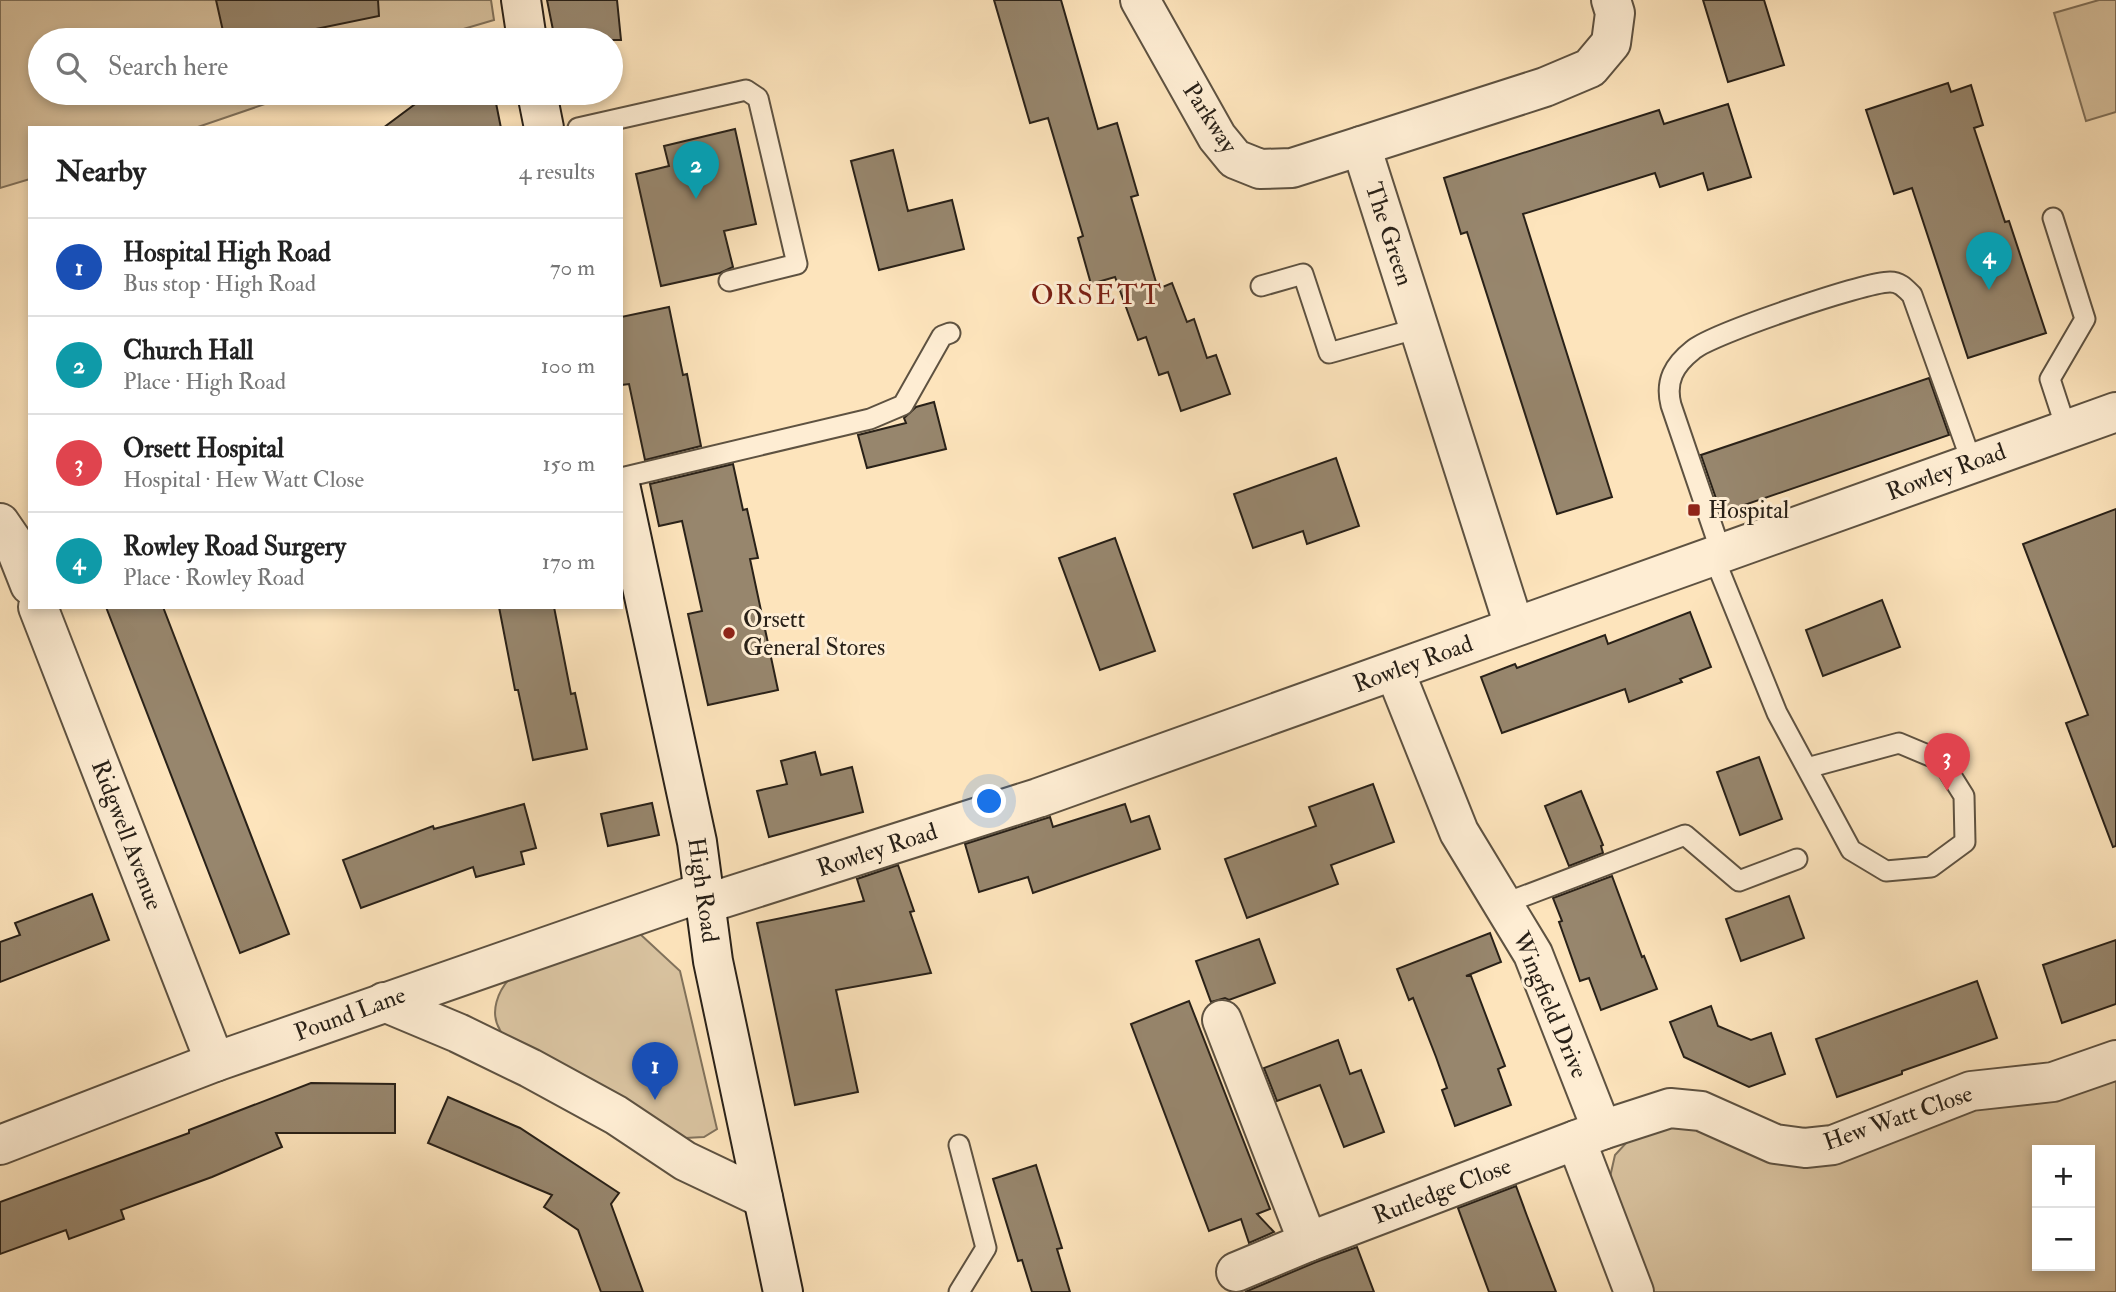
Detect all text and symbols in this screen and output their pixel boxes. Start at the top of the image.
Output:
search box [28,28,623,105]
icon: search [52,48,90,86]
text: Search here [108,51,228,83]
street label: Parkway [1176,77,1245,160]
pin: 2 [673,141,719,199]
text: Nearby [56,153,146,190]
text: 4 results [519,157,595,186]
street label: The Green [1358,178,1420,290]
pin: 4 [1966,232,2012,290]
text: Hospital High Road [123,237,331,269]
text: 1 [75,253,83,282]
text: 70 m [550,253,595,282]
text: Bus stop · High Road [123,269,316,298]
district label: ORSETT [1031,278,1163,313]
text: Church Hall [123,335,253,367]
text: 2 [73,351,85,380]
text: 100 m [541,351,595,380]
text: Place · High Road [123,367,286,396]
text: Orsett Hospital [123,433,284,465]
street label: Rowley Road [1882,436,2010,508]
text: 3 [75,449,83,478]
text: 150 m [542,449,595,478]
text: Hospital · Hew Watt Close [123,465,364,494]
place label: Hospital [1708,495,1789,526]
marker: Hospital [1686,502,1702,518]
text: Rowley Road Surgery [123,531,346,563]
text: 4 [73,547,85,576]
text: 170 m [542,547,595,576]
text: Place · Rowley Road [123,563,305,592]
place label: Orsett General Stores [743,604,885,663]
marker: Orsett General Stores [721,625,737,641]
street label: Rowley Road [1349,628,1477,700]
pin: 3 [1924,733,1970,791]
street label: Ridgwell Avenue [84,755,170,915]
your location [972,784,1006,818]
street label: Rowley Road [813,816,941,884]
street label: High Road [680,836,726,945]
street label: Wingfield Drive [1505,926,1595,1083]
street label: Pound Lane [290,980,410,1048]
pin: 1 [632,1042,678,1100]
street label: Hew Watt Close [1819,1078,1977,1158]
map controls [2032,1145,2095,1271]
button: + [2032,1145,2095,1208]
street label: Rutledge Close [1369,1150,1515,1232]
button: − [2032,1208,2095,1271]

